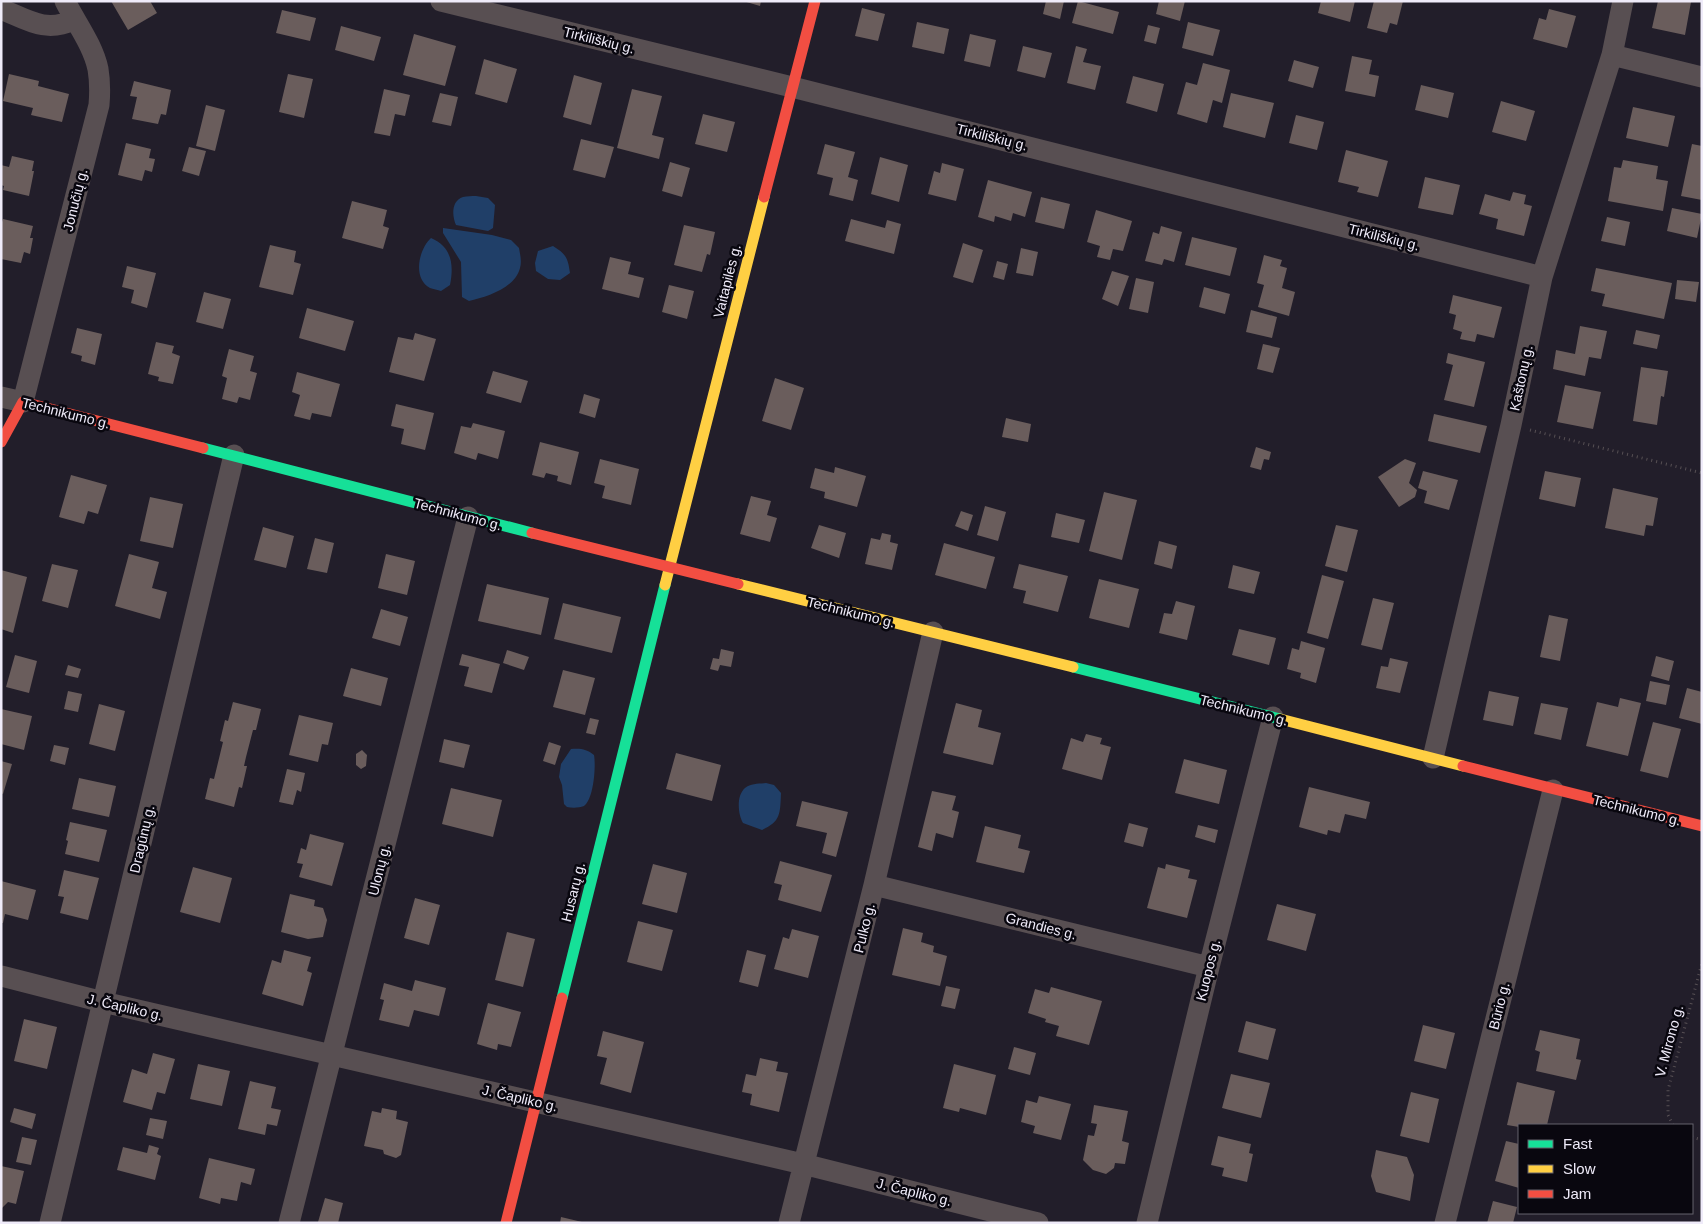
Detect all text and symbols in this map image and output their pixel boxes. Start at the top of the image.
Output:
street label: Tirkiliškių g. [562,23,636,57]
street label: Tirkiliškių g. [955,120,1029,154]
street label: Jonučių g. [60,167,90,233]
street label: Tirkiliškių g. [1347,220,1421,254]
street label: Vaitapilės g. [710,243,744,319]
street label: Kaštonų g. [1506,344,1536,412]
street label: Technikumo g. [20,394,112,432]
street label: Technikumo g. [412,495,504,533]
street label: Technikumo g. [805,593,897,631]
street label: Technikumo g. [1198,691,1290,729]
street label: Technikumo g. [1591,791,1683,829]
street label: Dragūnų g. [126,803,158,875]
street label: Ulonų g. [365,843,393,897]
street label: Husarų g. [558,861,588,923]
street label: Pulko g. [850,902,878,954]
street label: Grandies g. [1004,909,1078,943]
street label: Kuopos g. [1193,937,1223,1003]
street label: Būrio g. [1485,981,1513,1031]
street label: J. Čapliko g. [86,991,164,1023]
street label: V. Mirono g. [1652,1003,1686,1079]
street label: J. Čapliko g. [481,1082,559,1114]
legend [1518,1124,1693,1214]
text: Fast [1563,1135,1593,1152]
text: Slow [1563,1160,1596,1177]
street label: J. Čapliko g. [875,1175,953,1209]
text: Jam [1563,1185,1591,1202]

